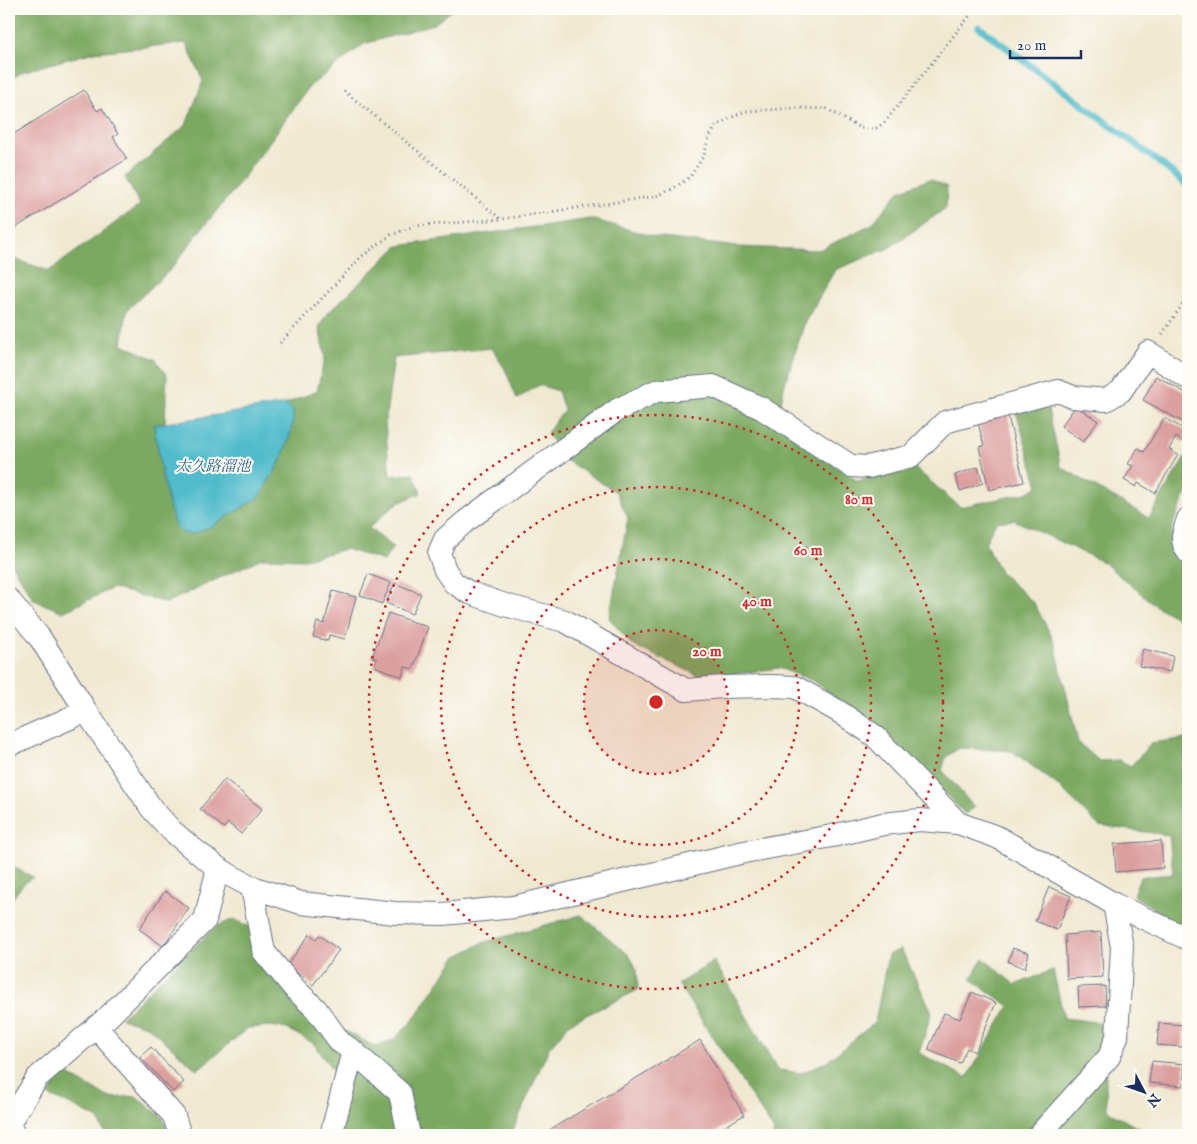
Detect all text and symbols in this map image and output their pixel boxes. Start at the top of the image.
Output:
scale bar [1010,28,1081,60]
text: 20 m [1017,36,1047,55]
water label: 太久路溜池 [175,457,252,476]
text: 80 m [845,490,873,509]
text: 60 m [794,541,823,560]
text: 40 m [742,592,772,611]
text: 20 m [692,642,722,661]
centre of rings [647,693,665,711]
north arrow [1120,1066,1170,1116]
text: N [1142,1089,1164,1110]

